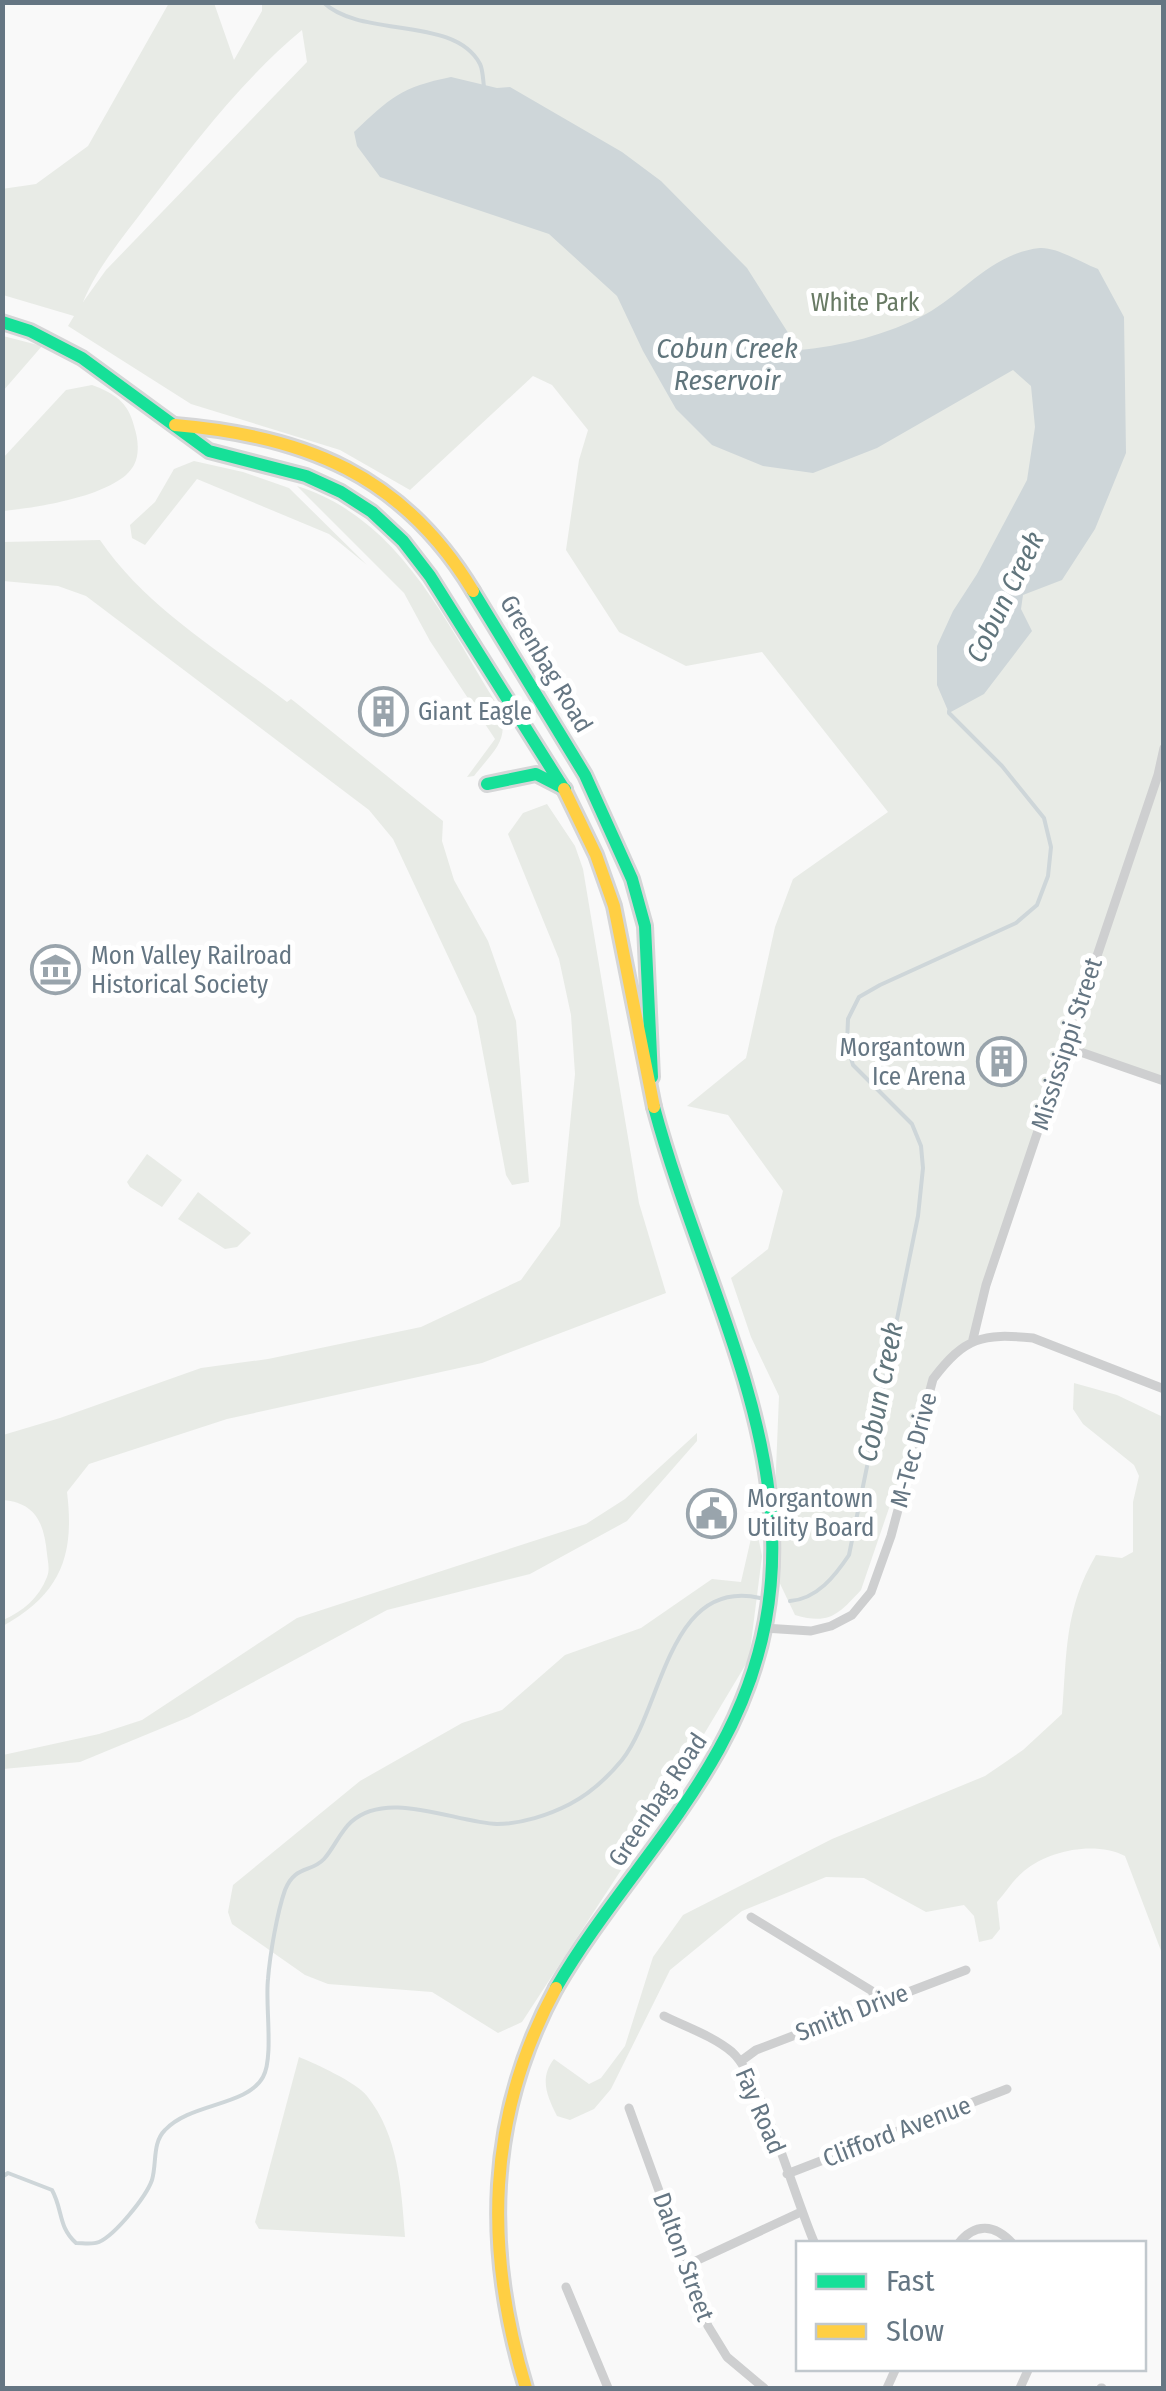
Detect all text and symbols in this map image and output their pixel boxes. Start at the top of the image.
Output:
park label: White Park [811,288,920,318]
water label: Cobun Creek Reservoir [656,332,798,397]
water label: Cobun Creek [959,526,1051,668]
street label: Greenbag Road [493,590,599,738]
building icon: Giant Eagle [357,686,409,738]
place label: Giant Eagle [418,697,532,727]
place label: Mon Valley Railroad Historical Society [91,941,292,1000]
museum icon: Mon Valley Railroad Historical Society [30,944,82,996]
street label: Mississippi Street [1025,953,1109,1134]
place label: Morgantown Ice Arena [839,1033,966,1092]
building icon: Morgantown Ice Arena [975,1036,1027,1088]
water label: Cobun Creek [850,1319,910,1465]
street label: M-Tec Drive [884,1389,944,1511]
place label: Morgantown Utility Board [747,1484,874,1543]
public building icon: Morgantown Utility Board [686,1487,738,1539]
street label: Greenbag Road [602,1727,714,1873]
street label: Smith Drive [792,1978,912,2048]
street label: Fay Road [729,2064,791,2158]
street label: Clifford Avenue [819,2090,975,2174]
street label: Dalton Street [646,2189,720,2326]
legend [796,2241,1146,2371]
text: Fast [886,2263,935,2299]
text: Slow [886,2313,944,2349]

